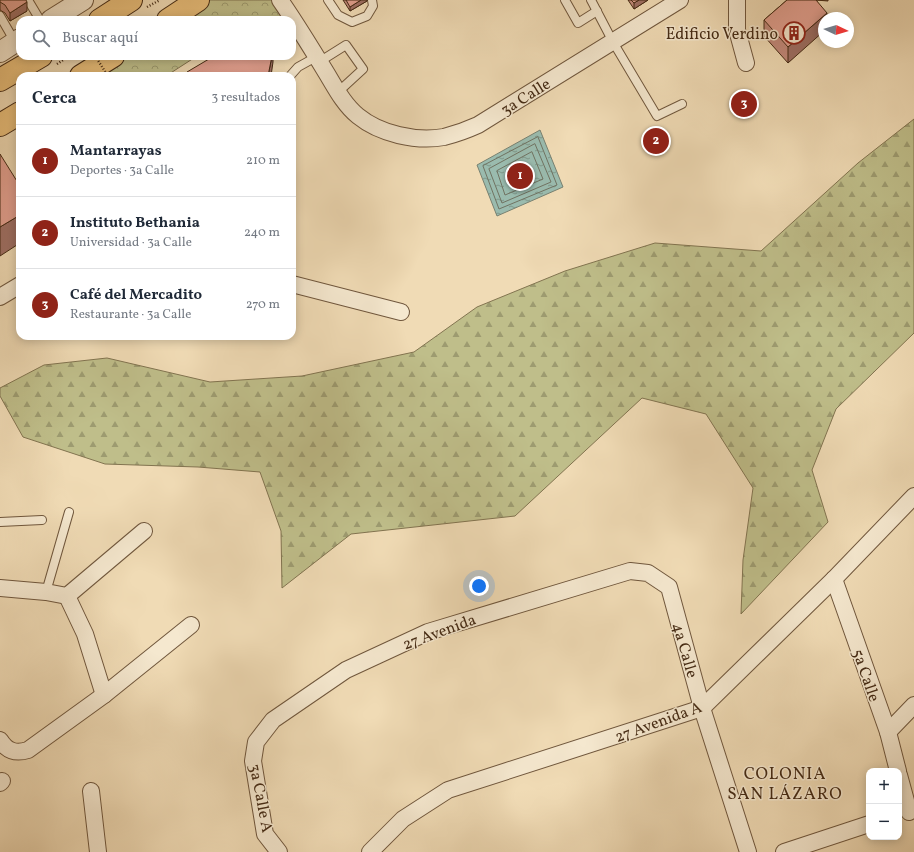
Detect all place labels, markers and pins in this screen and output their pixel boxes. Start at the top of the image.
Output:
building icon: Edificio Verdino [781,20,807,46]
place label: Edificio Verdino [666,24,778,46]
pin: 3 [731,89,757,119]
pin: 2 [643,126,669,156]
pin: 1 [507,161,533,191]

